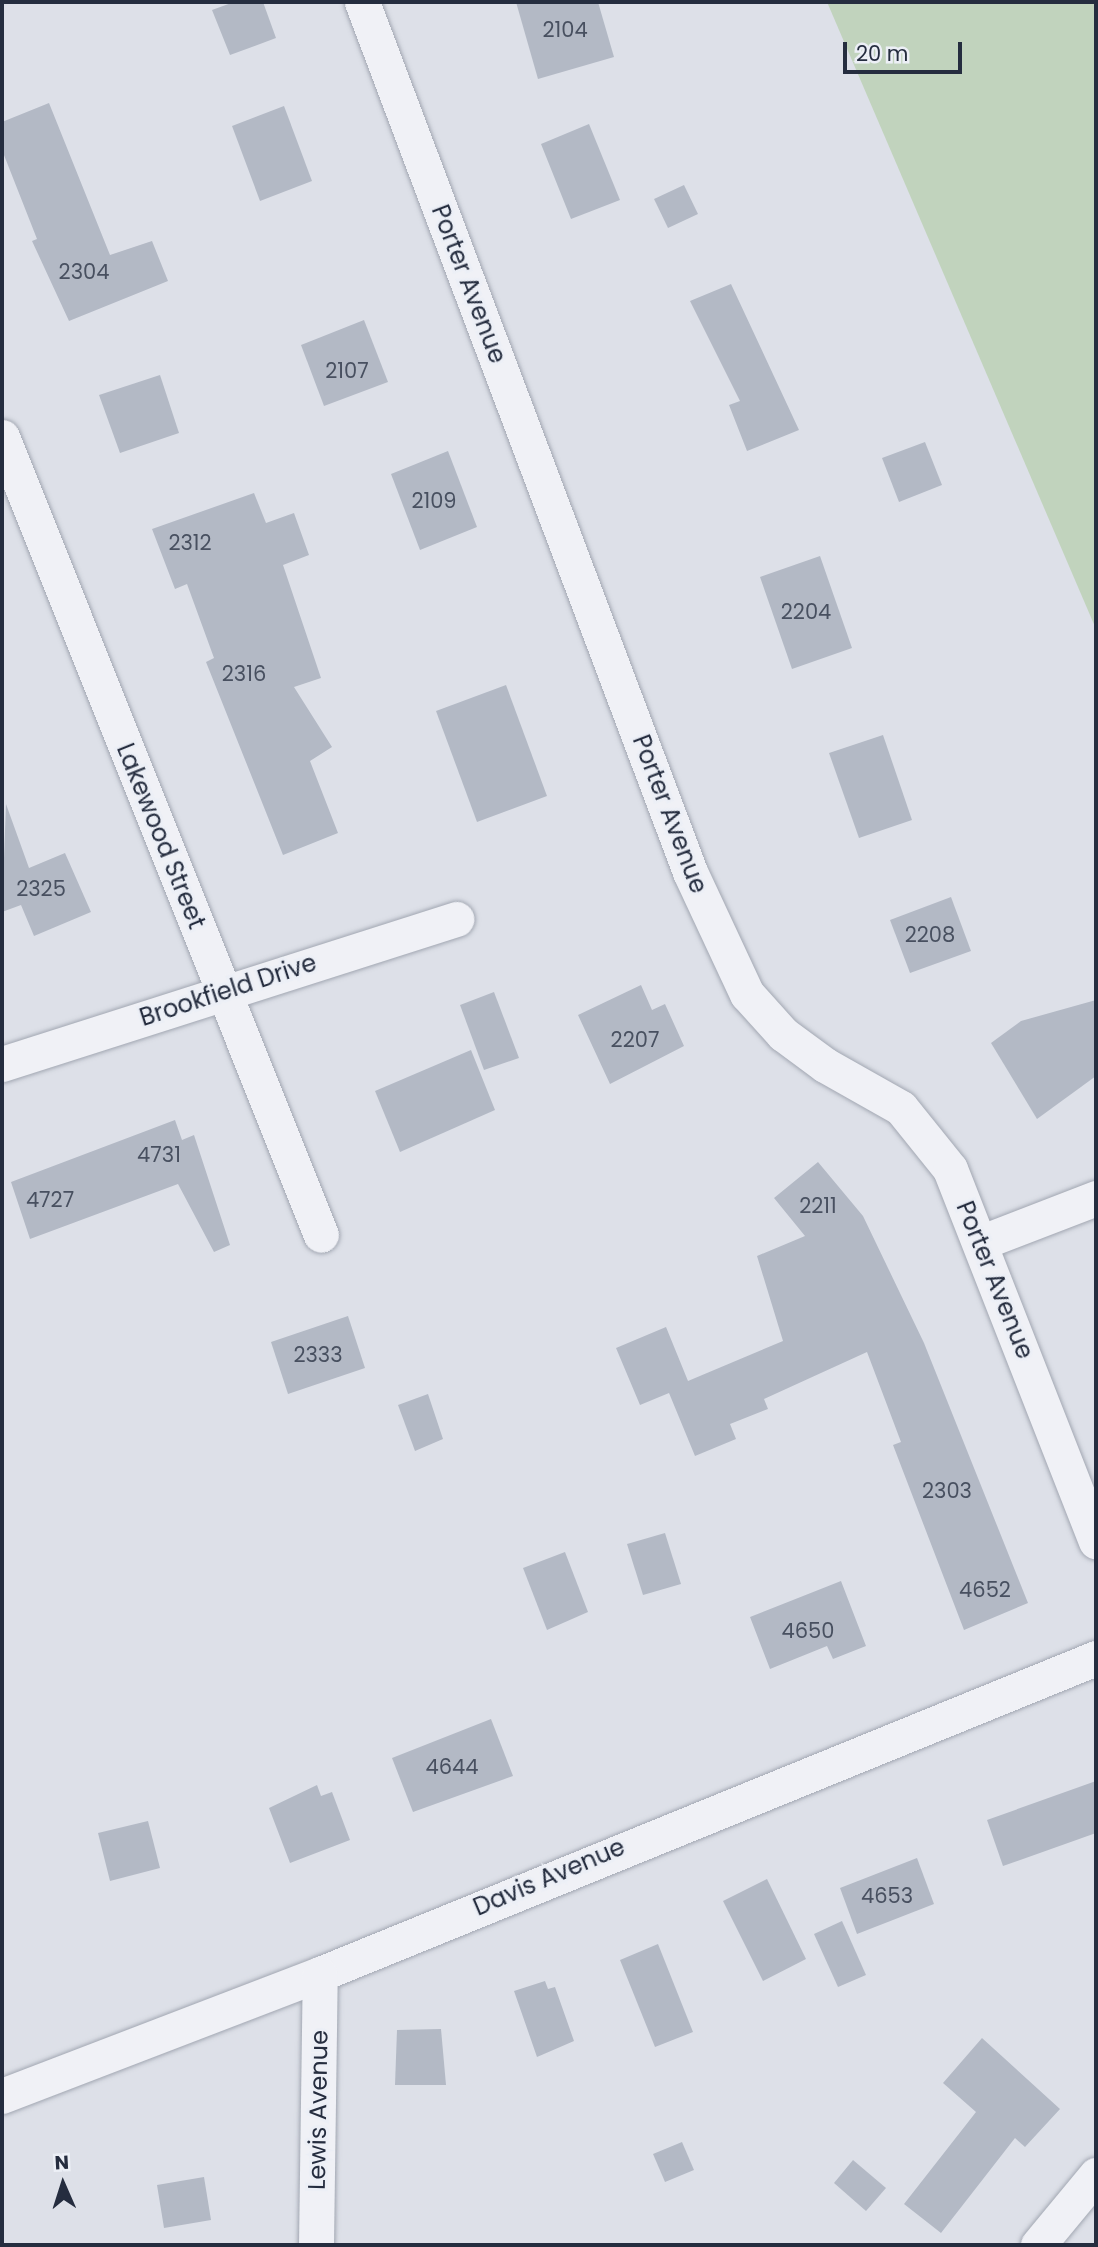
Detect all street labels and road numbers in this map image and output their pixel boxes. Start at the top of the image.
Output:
street label: Porter Avenue [426,201,512,367]
street label: Porter Avenue [627,731,713,897]
street label: Lakewood Street [111,739,211,933]
street label: Brookfield Drive [136,948,320,1032]
street label: Porter Avenue [950,1197,1040,1363]
street label: Davis Avenue [469,1832,629,1922]
street label: Lewis Avenue [302,2030,334,2190]

